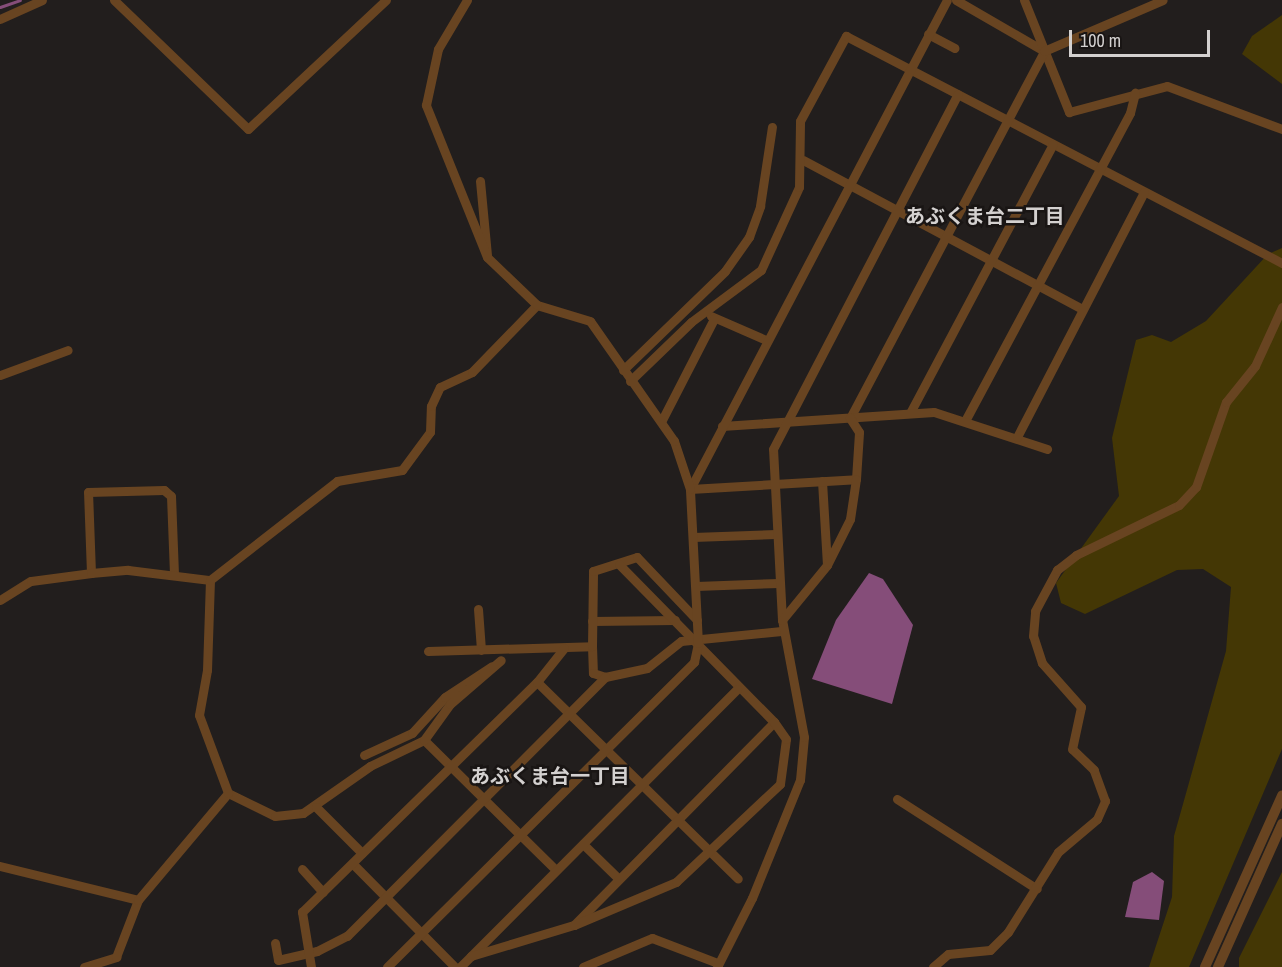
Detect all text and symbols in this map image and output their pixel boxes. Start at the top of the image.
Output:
scale bar [1072,18,1213,56]
text: 100 m [1080,28,1121,53]
district label: あぶくま台二丁目 [905,203,1065,227]
district label: あぶくま台一丁目 [470,763,630,787]

